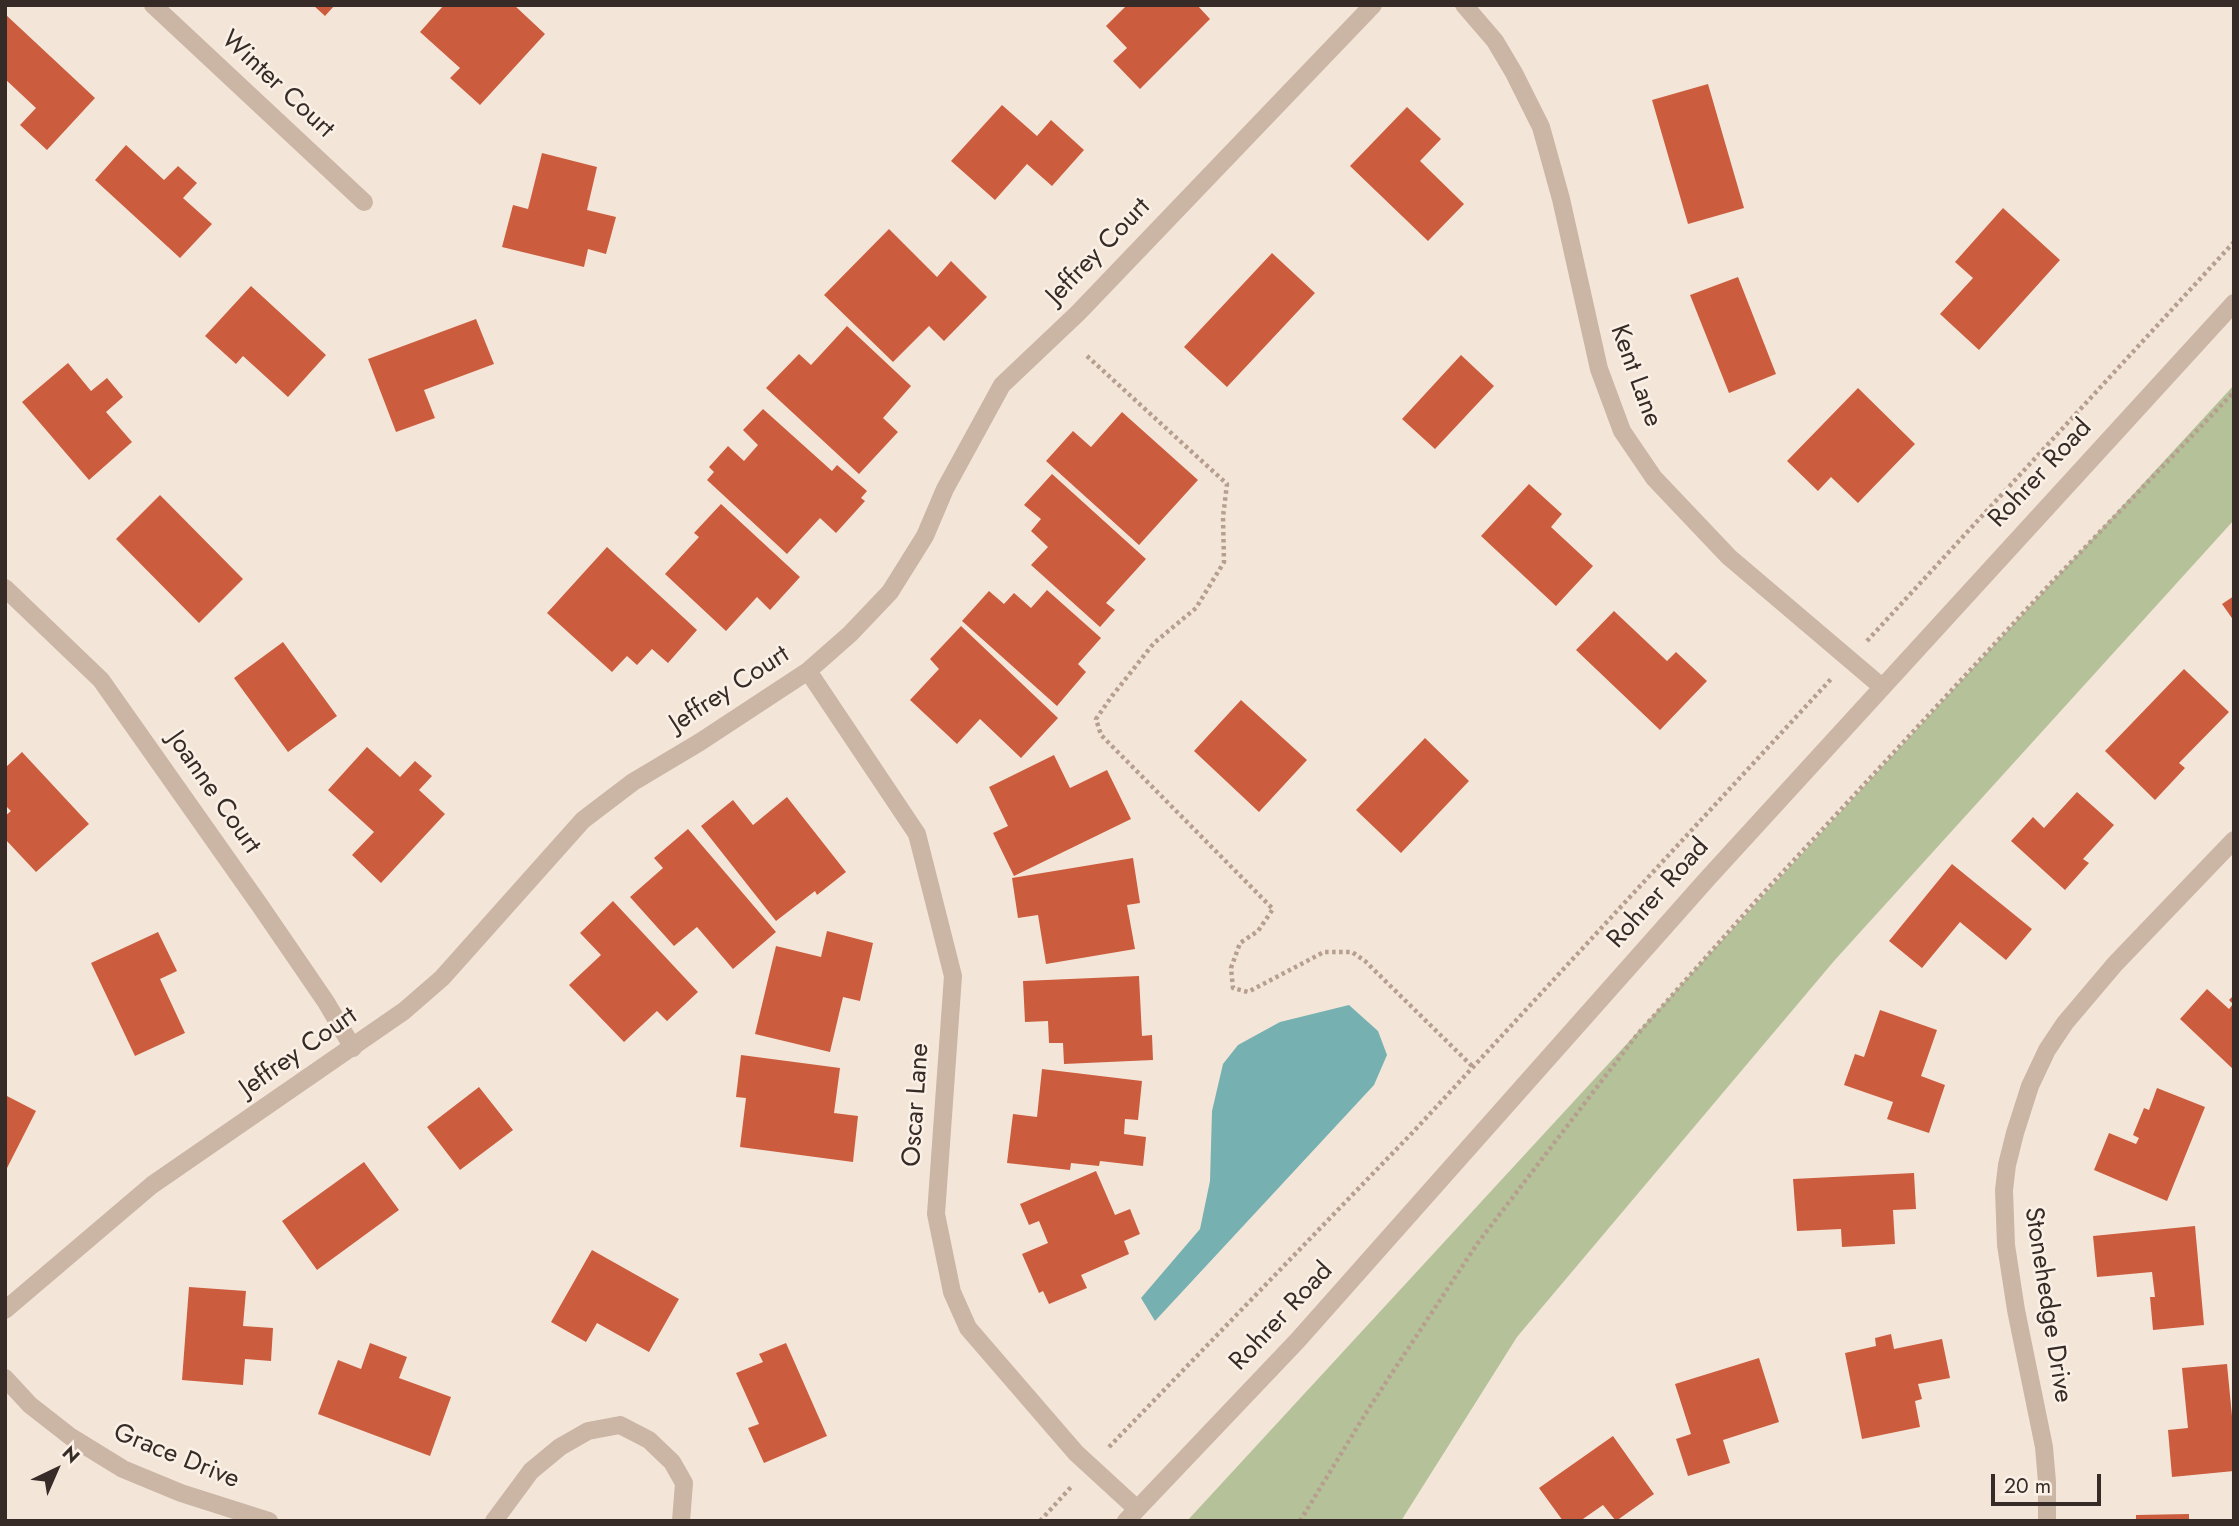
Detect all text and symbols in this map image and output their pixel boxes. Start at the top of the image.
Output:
street label: Winter Court [214,25,340,145]
street label: Jeffrey Court [1041,192,1157,312]
street label: Kent Lane [1602,321,1668,431]
street label: Rohrer Road [1983,413,2099,535]
street label: Jeffrey Court [664,640,796,740]
street label: Joanne Court [159,726,267,860]
street label: Rohrer Road [1602,833,1716,955]
street label: Jeffrey Court [234,1001,364,1105]
street label: Oscar Lane [897,1042,937,1168]
street label: Stonehedge Drive [2016,1205,2078,1405]
street label: Rohrer Road [1224,1256,1340,1378]
street label: Grace Drive [109,1418,243,1496]
north arrow [21,1435,91,1505]
text: N [56,1440,86,1469]
scale bar [1994,1460,2104,1504]
text: 20 m [2004,1471,2051,1501]

